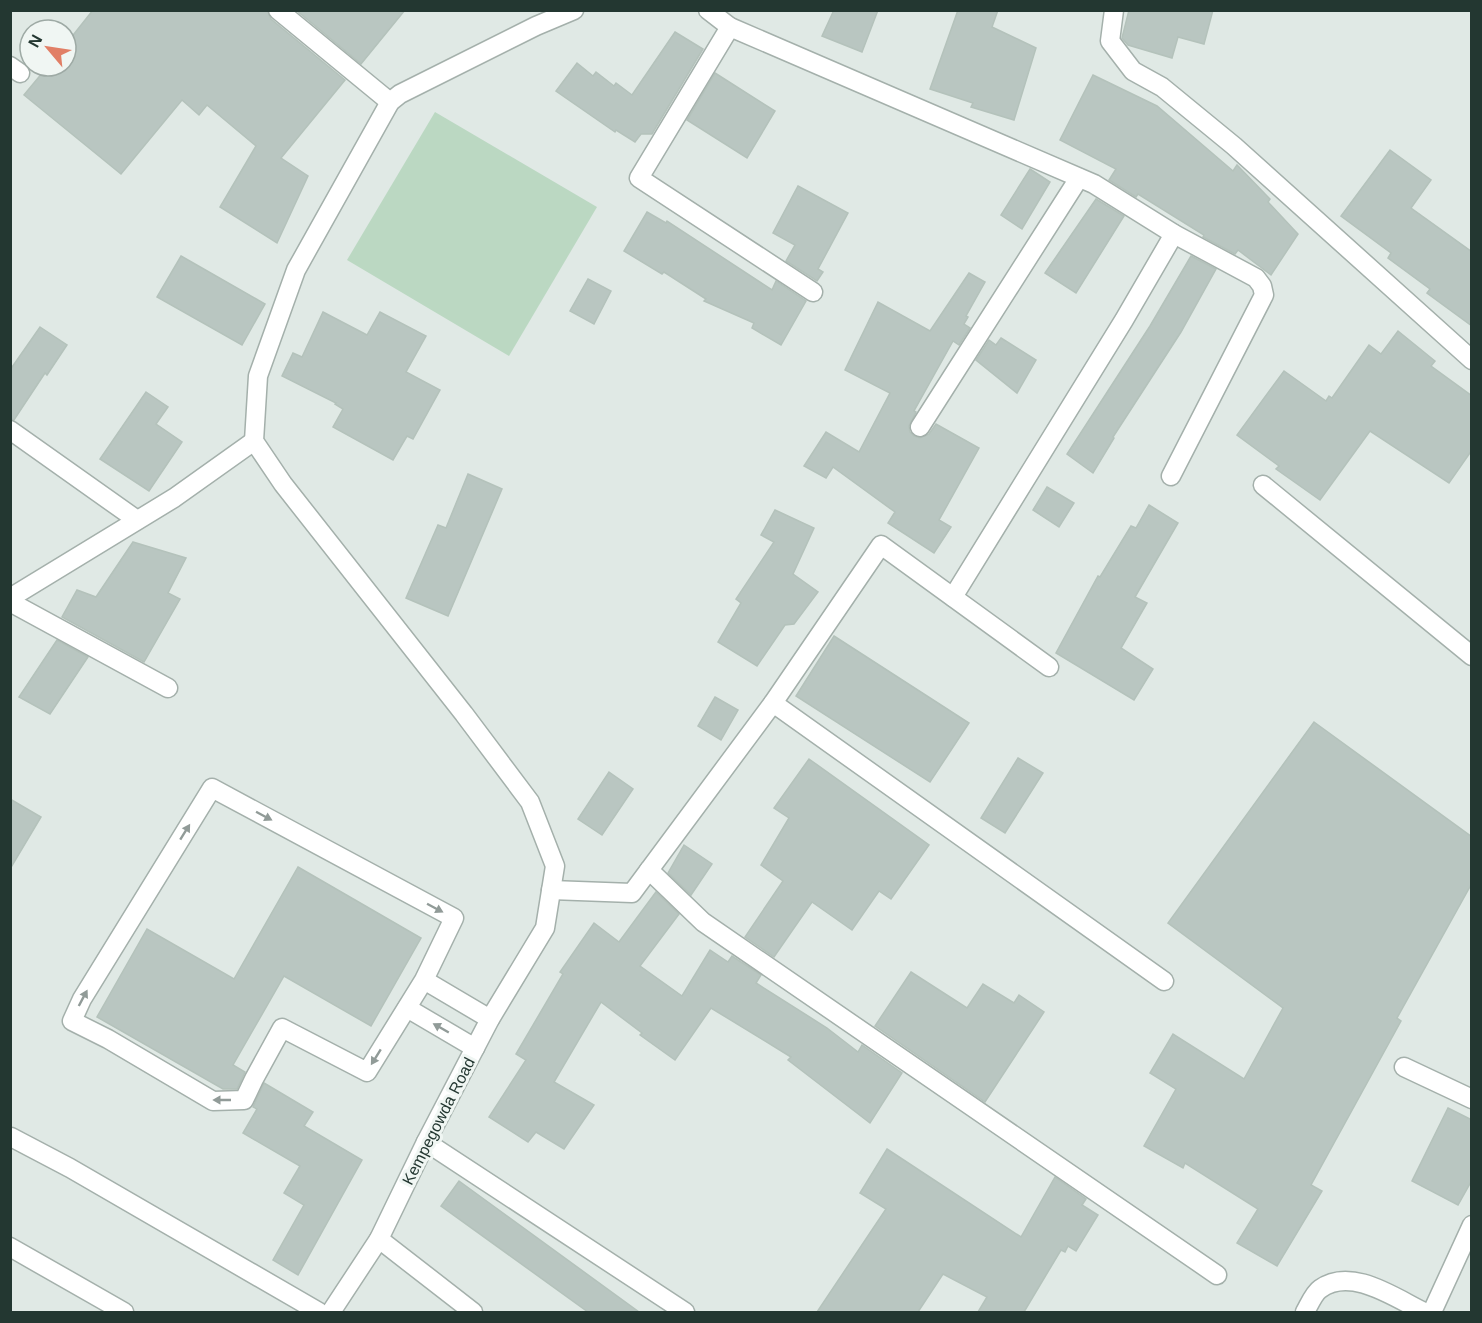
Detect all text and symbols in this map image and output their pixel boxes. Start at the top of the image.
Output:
north arrow [18,18,78,78]
text: N [25,32,46,50]
one-way arrow [255,811,272,821]
one-way arrow [179,824,190,840]
one-way arrow [427,903,444,913]
one-way arrow [78,990,87,1007]
one-way arrow [433,1022,449,1033]
one-way arrow [371,1049,382,1066]
street label: Kempegowda Road [399,1055,478,1188]
one-way arrow [212,1095,231,1105]

